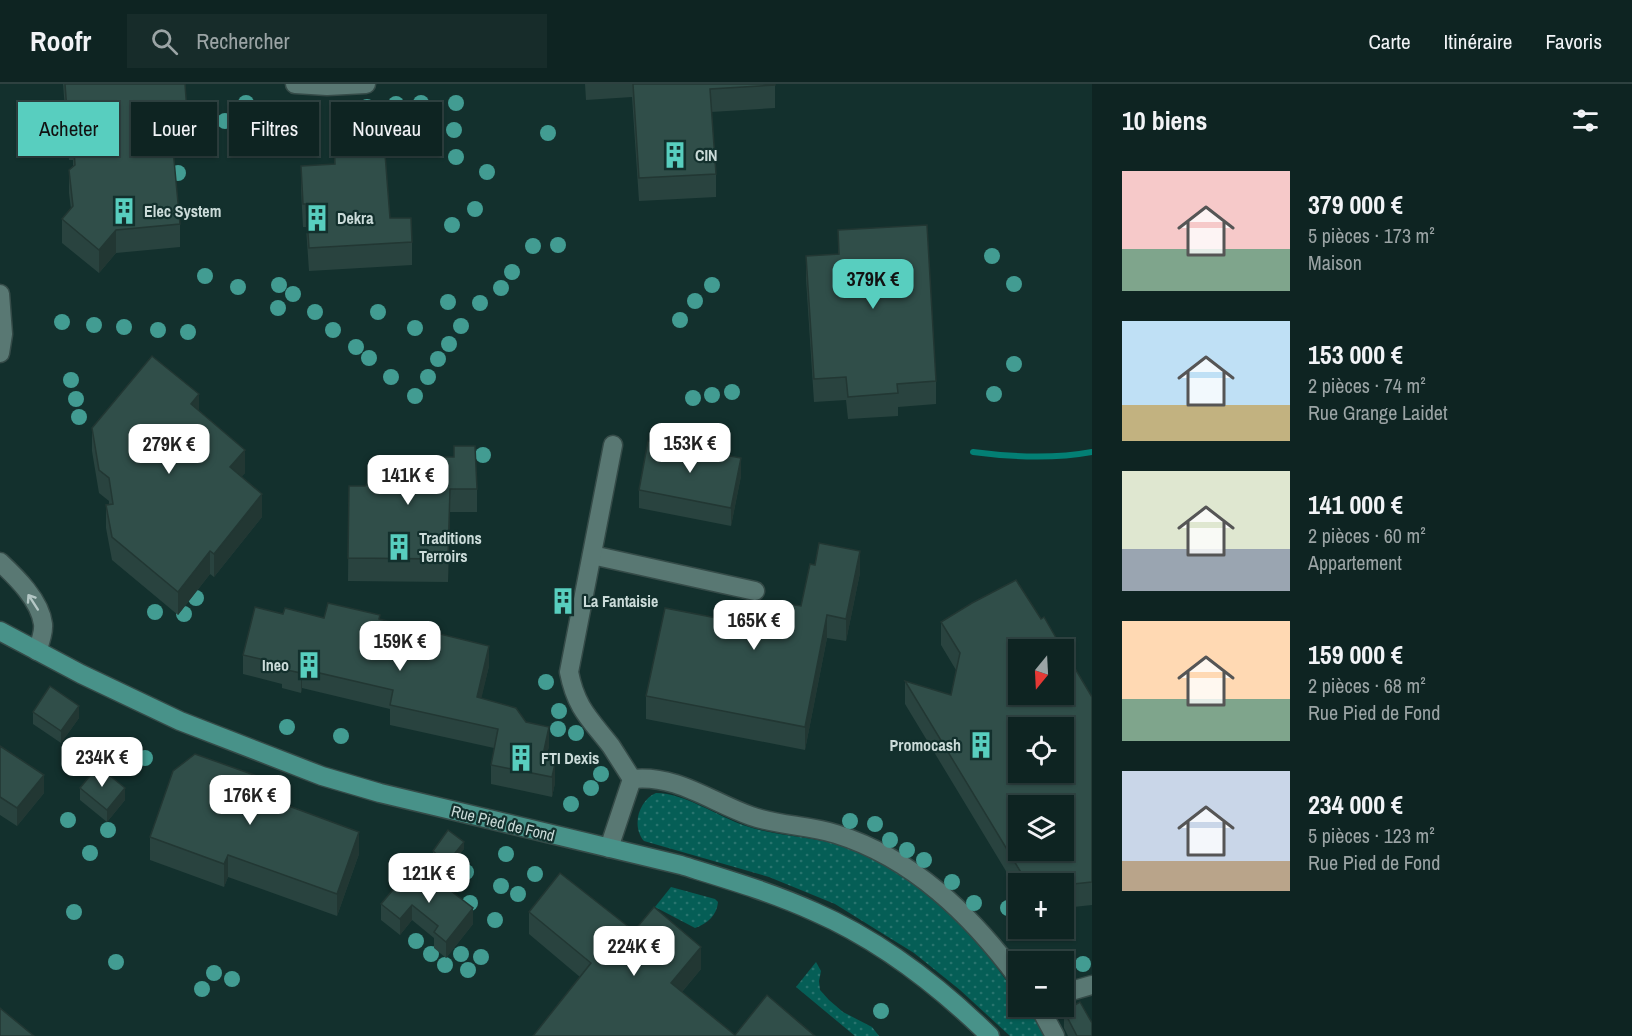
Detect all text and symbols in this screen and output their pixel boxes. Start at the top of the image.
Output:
search box [127,14,547,68]
text: Roofr [30,22,91,60]
icon: search [148,25,181,58]
text: Rechercher [196,26,289,56]
text: Carte [1368,27,1411,56]
text: Itinéraire [1444,27,1512,56]
text: Favoris [1545,27,1602,56]
chip: Acheter [18,102,119,156]
chip: Louer [131,102,217,156]
chip: Filtres [229,102,319,156]
chip: Nouveau [331,102,442,156]
text: 10 biens [1122,103,1207,138]
icon: filters [1569,104,1602,137]
building icon: CIN [660,140,690,170]
place label: CIN [695,144,718,166]
text: 379 000 € [1308,187,1403,222]
icon: home [1170,195,1242,267]
building icon: Elec System [109,196,139,226]
place label: Elec System [144,200,221,222]
building icon: Dekra [302,203,332,233]
place label: Dekra [337,207,374,229]
text: 5 pièces · 173 m² [1308,222,1435,249]
text: Maison [1308,249,1362,276]
pin: 379K € [824,259,922,310]
text: 379K € [847,265,899,292]
text: 153 000 € [1308,337,1403,372]
icon: home [1170,345,1242,417]
text: 2 pièces · 74 m² [1308,372,1426,399]
text: Rue Grange Laidet [1308,399,1448,426]
pin: 153K € [641,423,739,474]
pin: 279K € [120,424,218,475]
text: 153K € [664,429,716,456]
text: 279K € [143,430,195,457]
pin: 141K € [359,455,457,506]
text: 141K € [382,461,434,488]
text: 141 000 € [1308,487,1403,522]
icon: home [1170,495,1242,567]
text: 2 pièces · 60 m² [1308,522,1426,549]
place label: Traditions Terroirs [419,527,482,567]
building icon: Traditions Terroirs [384,532,414,562]
text: Appartement [1308,549,1402,576]
building icon: La Fantaisie [548,586,578,616]
place label: La Fantaisie [583,590,658,612]
one-way arrow [27,595,39,611]
pin: 165K € [705,600,803,651]
text: 165K € [728,606,780,633]
pin: 159K € [351,621,449,672]
text: 159K € [374,627,426,654]
text: 159 000 € [1308,637,1403,672]
north arrow [1008,639,1074,705]
map controls [1008,639,1074,1017]
icon: home [1170,645,1242,717]
building icon: Ineo [294,650,324,680]
place label: Ineo [262,654,289,676]
text: 2 pièces · 68 m² [1308,672,1426,699]
text: Rue Pied de Fond [1308,699,1440,726]
button: locate [1008,717,1074,783]
building icon: Promocash [966,730,996,760]
place label: Promocash [890,734,961,756]
pin: 234K € [53,737,151,788]
text: 234K € [76,743,128,770]
building icon: FTI Dexis [506,743,536,773]
place label: FTI Dexis [541,747,599,769]
pin: 176K € [201,775,299,826]
text: 176K € [224,781,276,808]
text: 234 000 € [1308,787,1403,822]
button: layers [1008,795,1074,861]
icon: home [1170,795,1242,867]
street label: Rue Pied de Fond [449,800,557,846]
text: 5 pièces · 123 m² [1308,822,1435,849]
text: Rue Pied de Fond [1308,849,1440,876]
pin: 121K € [380,853,478,904]
text: 121K € [403,859,455,886]
button: + [1008,873,1074,939]
pin: 224K € [585,926,683,977]
text: 224K € [608,932,660,959]
button: − [1008,951,1074,1017]

